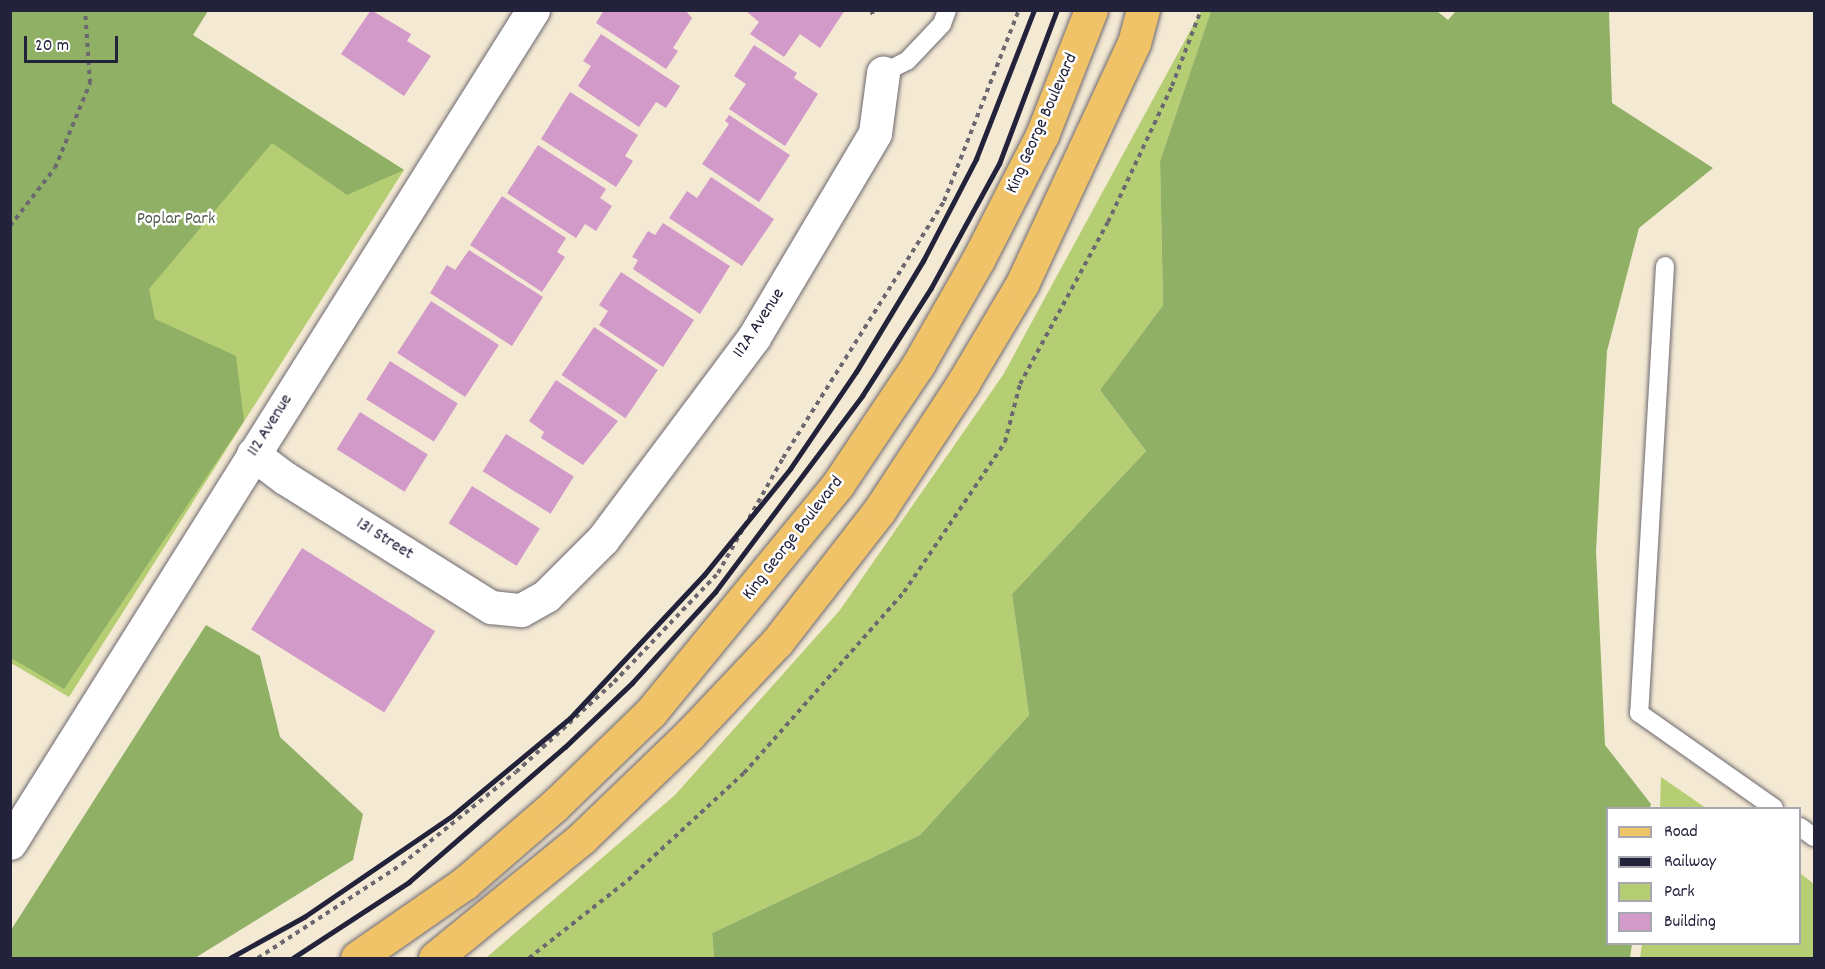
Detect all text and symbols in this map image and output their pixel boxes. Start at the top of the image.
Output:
scale bar [27,24,122,62]
text: 20 m [35,34,69,59]
street label: King George Boulevard [1002,51,1084,197]
park label: Poplar Park [137,209,215,231]
street label: 112A Avenue [729,285,791,363]
street label: 112 Avenue [244,391,298,461]
street label: King George Boulevard [739,473,849,605]
street label: 131 Street [351,514,417,566]
legend [1606,807,1801,945]
text: Road [1664,820,1698,845]
text: Railway [1664,850,1716,875]
text: Park [1664,880,1695,905]
text: Building [1664,910,1716,935]

